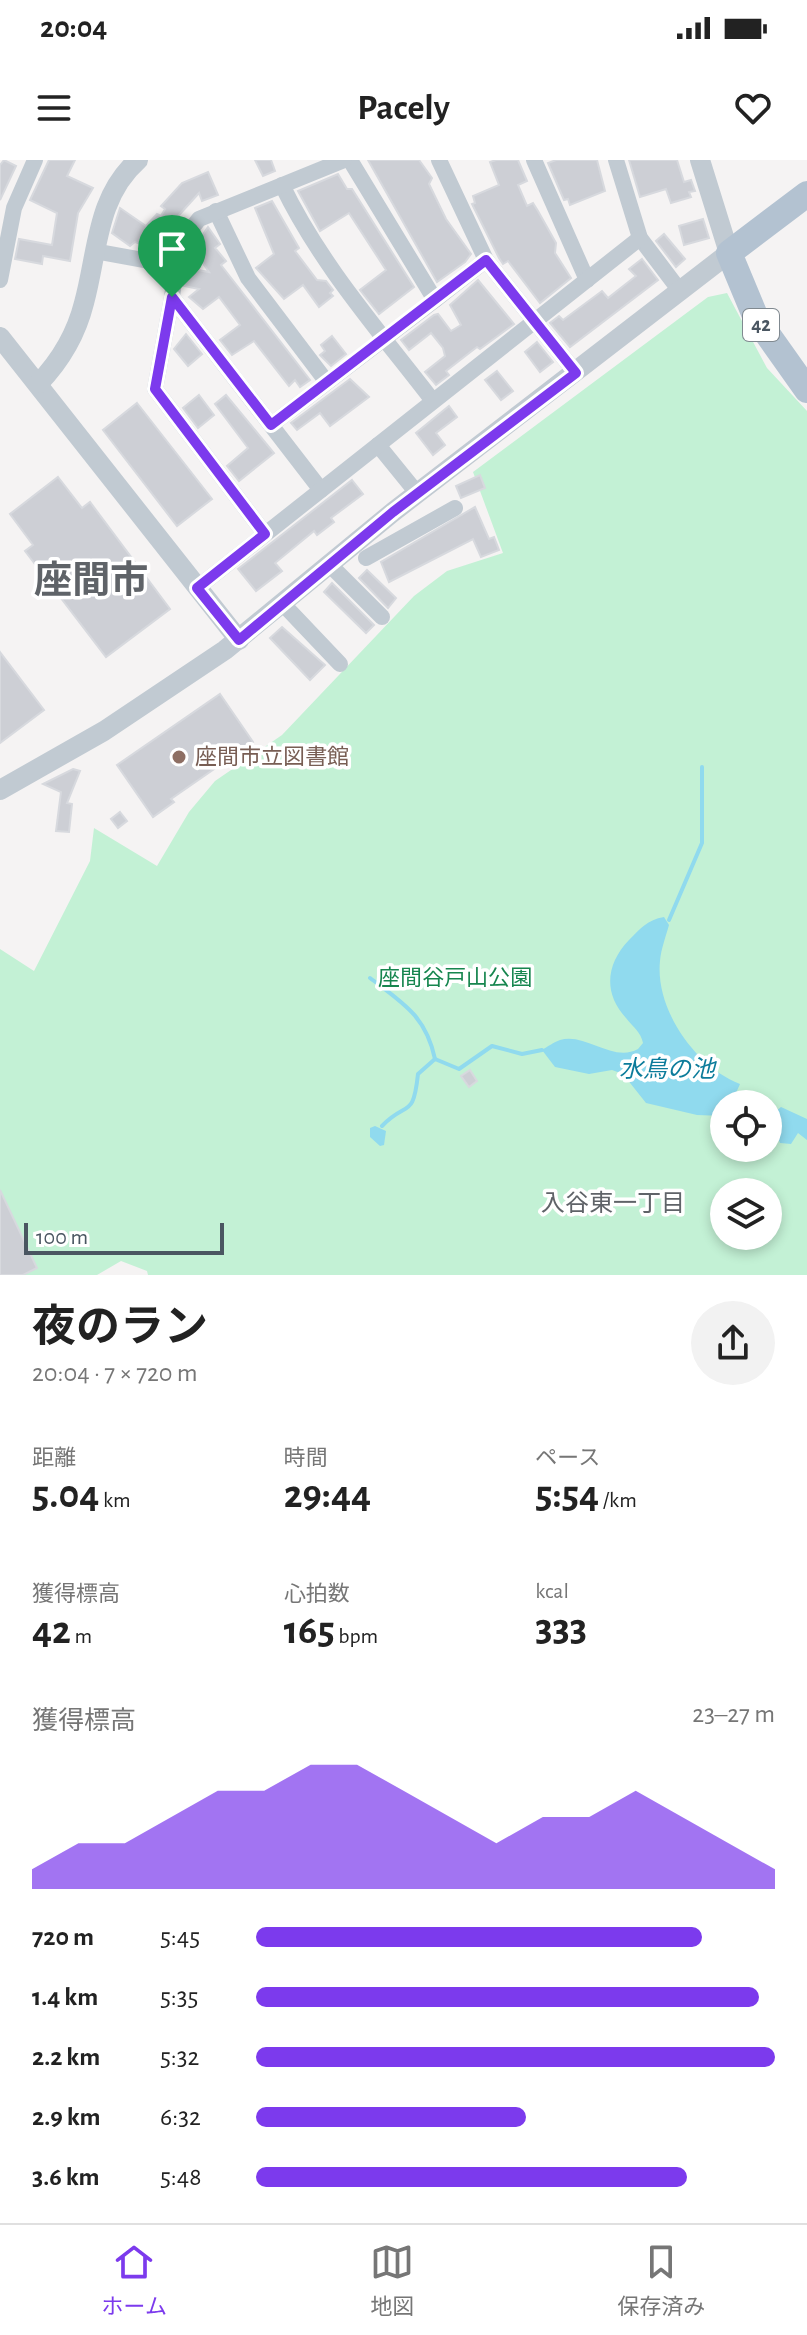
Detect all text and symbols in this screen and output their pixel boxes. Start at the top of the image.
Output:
text: 20:04 [40,13,107,43]
icon: menu [32,86,76,130]
icon: heart [731,86,775,130]
text: Pacely [357,90,450,126]
pin [138,215,206,297]
icon: arrive [150,227,194,271]
road number: 42 [743,309,779,341]
district label: 座間市 [34,560,148,601]
place label: 座間市立図書館 [195,745,349,768]
marker: 座間市立図書館 [170,748,188,766]
park label: 座間谷戸山公園 [378,966,532,989]
water label: 水鳥の池 [619,1056,717,1082]
map controls [710,1090,782,1250]
button: locate [710,1090,782,1162]
button: layers [710,1178,782,1250]
district label: 入谷東一丁目 [541,1190,685,1216]
scale bar [24,1219,224,1255]
text: 100 m [36,1226,88,1248]
button: share [691,1301,775,1385]
text: 夜のラン [32,1306,208,1350]
text: 20:04 · 7 × 720 m [32,1360,198,1386]
text: 距離 [32,1447,76,1469]
text: 時間 [284,1447,328,1469]
text: ペース [535,1447,600,1469]
text: 5.04 [32,1475,99,1515]
text: 29:44 [284,1475,371,1515]
text: 5:54 [535,1475,599,1515]
text: km [99,1489,131,1511]
text: /km [599,1489,637,1511]
text: kcal [535,1580,569,1602]
text: 獲得標高 [32,1583,120,1605]
text: 心拍数 [284,1583,350,1605]
text: 333 [535,1608,587,1648]
text: 42 [32,1611,71,1651]
text: 165 [284,1611,335,1651]
text: m [71,1625,92,1647]
text: bpm [335,1625,378,1647]
text: 23–27 m [692,1701,775,1727]
text: 獲得標高 [32,1708,136,1734]
text: 720 m [32,1924,94,1950]
text: 5:45 [160,1924,200,1950]
text: 1.4 km [32,1984,98,2010]
text: 5:35 [160,1984,198,2010]
text: 2.2 km [32,2044,100,2070]
text: 5:32 [160,2044,199,2070]
text: 2.9 km [32,2104,101,2130]
text: 6:32 [160,2104,201,2130]
text: 3.6 km [32,2164,100,2190]
text: 5:48 [160,2164,202,2190]
tab: ホーム [102,2240,167,2320]
tab: 地図 [370,2240,414,2320]
tab: 保存済み [617,2240,705,2320]

